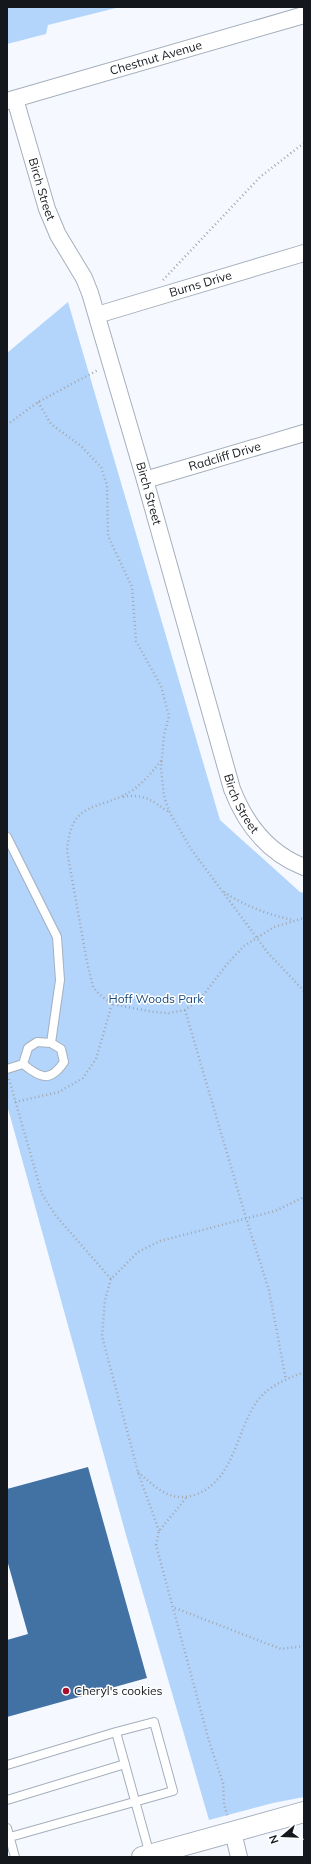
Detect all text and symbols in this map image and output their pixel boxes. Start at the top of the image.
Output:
street label: Chestnut Avenue [108,37,204,78]
street label: Birch Street [26,156,59,223]
street label: Burns Drive [167,267,233,300]
street label: Radcliff Drive [187,438,262,474]
street label: Birch Street [133,460,165,526]
street label: Birch Street [221,772,262,836]
park label: Hoff Woods Park [109,991,204,1006]
place label: Cheryl's cookies [74,1683,163,1698]
marker: Cheryl's cookies [61,1686,71,1696]
north arrow [263,1816,303,1856]
text: N [266,1833,282,1845]

